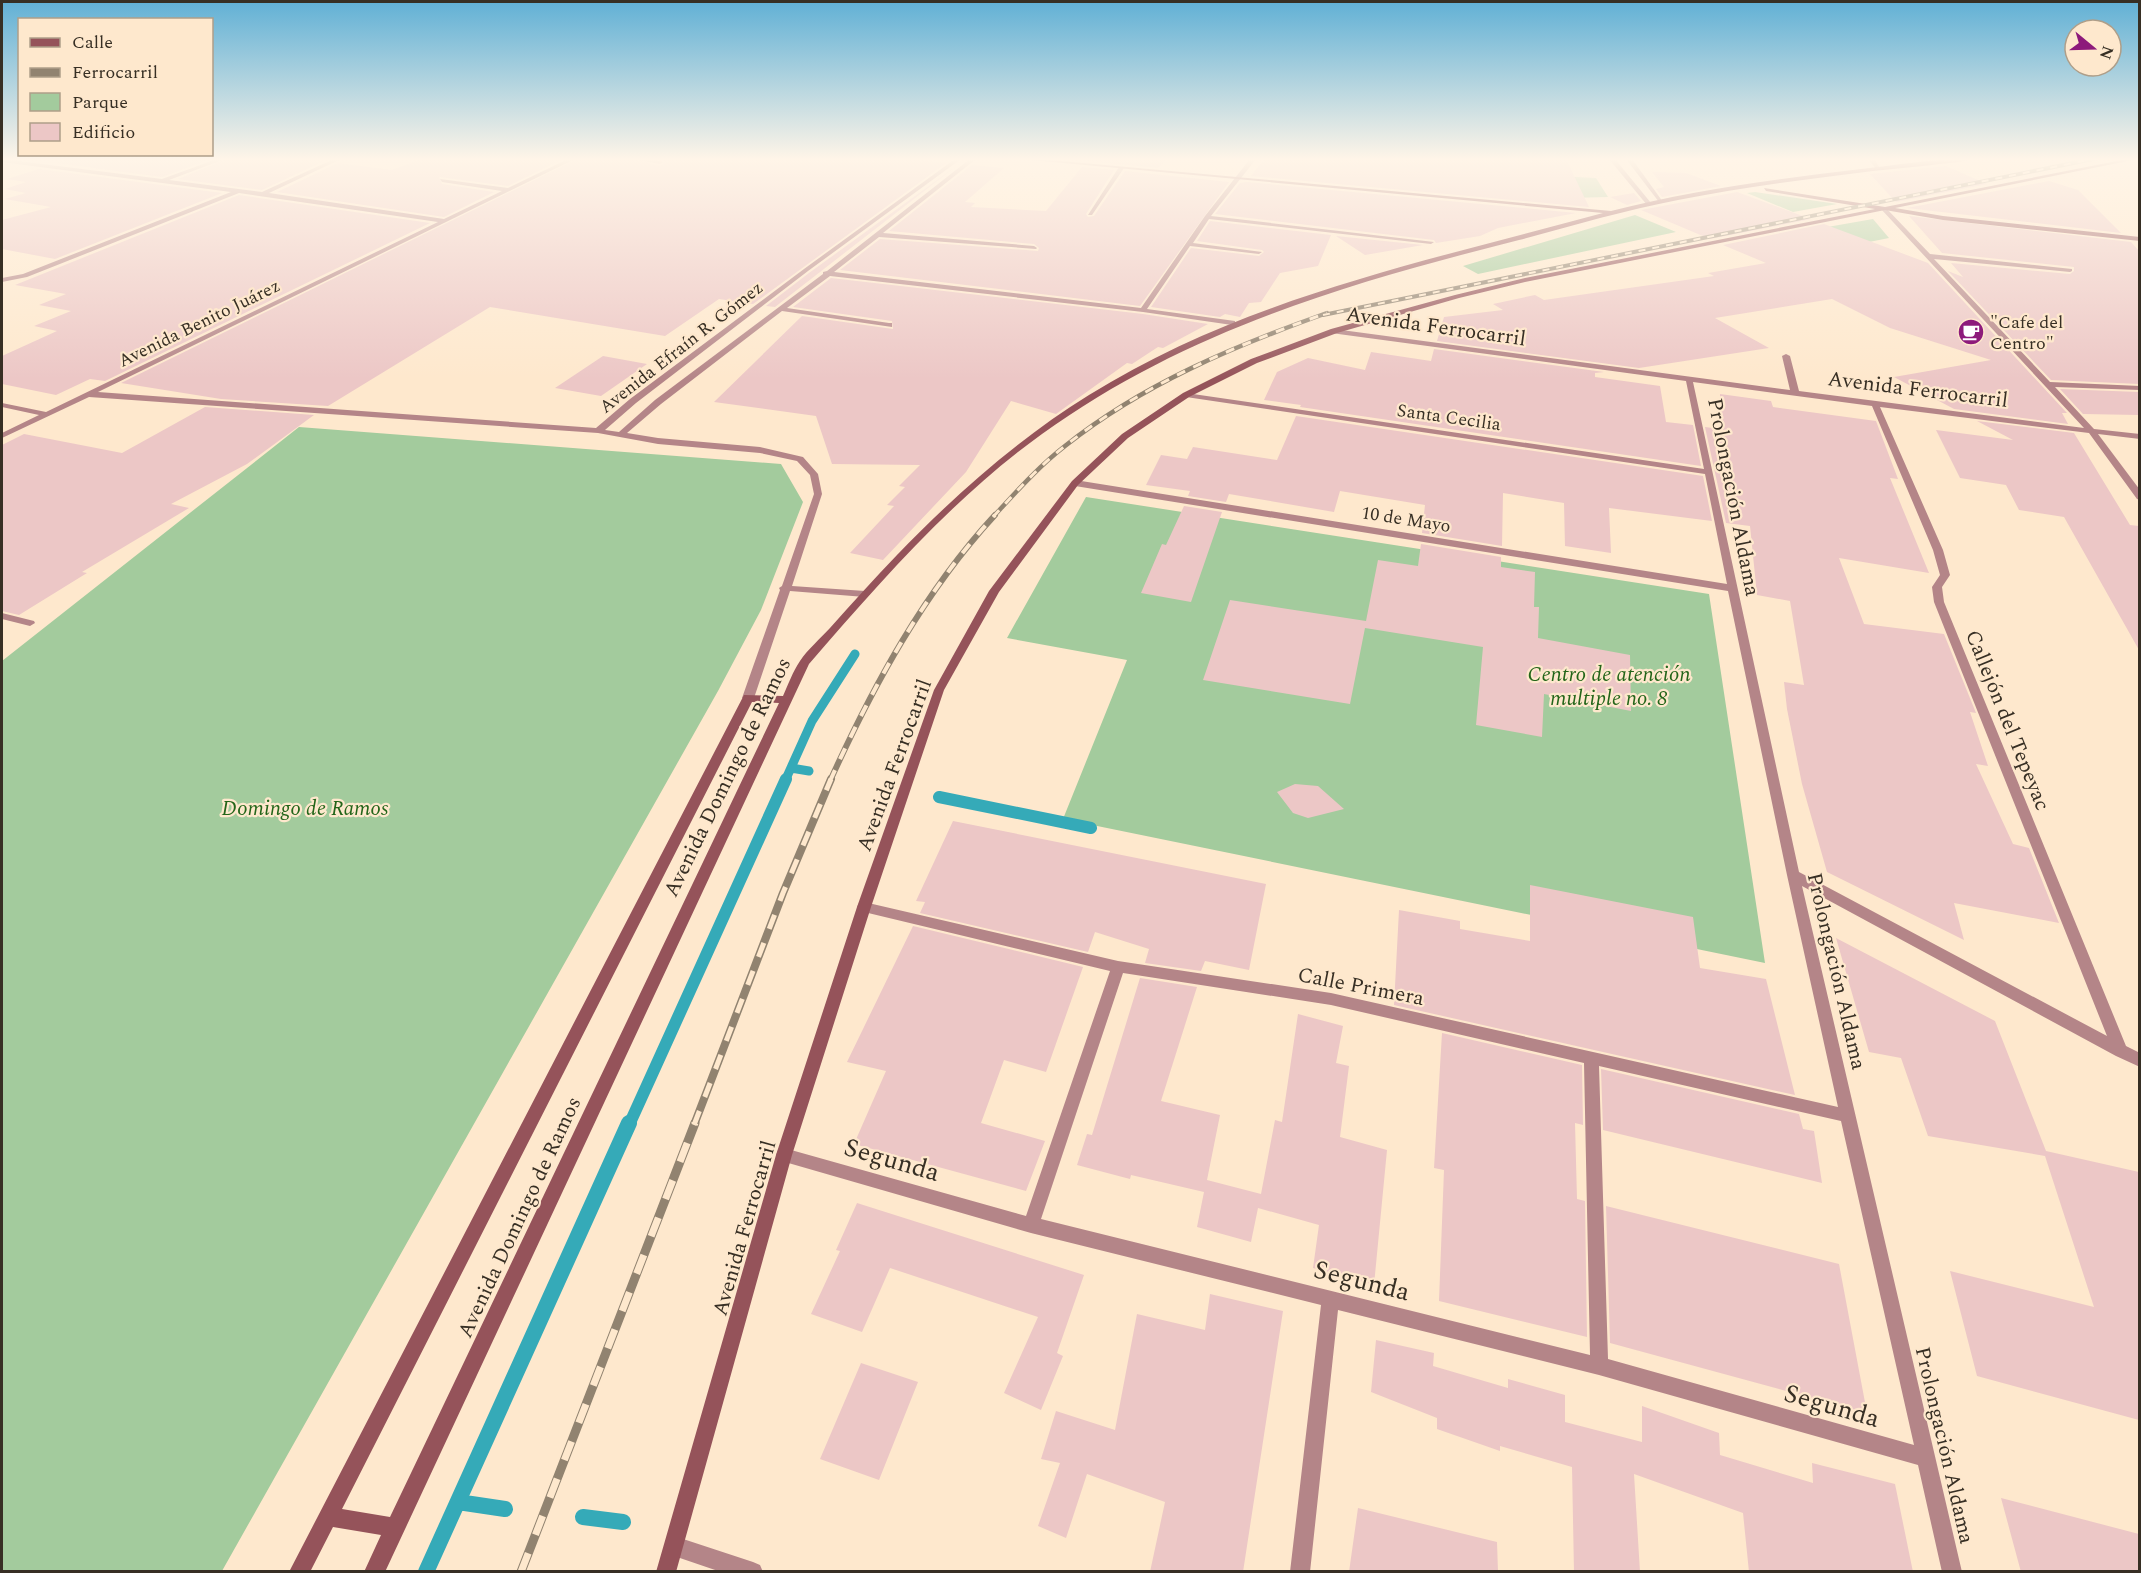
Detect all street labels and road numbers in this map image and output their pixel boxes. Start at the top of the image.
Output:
street label: Avenida Benito Juárez [114,272,285,374]
street label: Avenida Efraín R. Gómez [594,275,769,420]
street label: Avenida Ferrocarril [1344,299,1528,355]
street label: Avenida Ferrocarril [1826,363,2010,417]
street label: Prolongación Aldama [1698,395,1768,600]
street label: Santa Cecilia [1395,397,1503,438]
street label: 10 de Mayo [1359,499,1453,540]
street label: Callejón del Tepeyac [1956,625,2058,816]
street label: Avenida Domingo de Ramos [656,652,800,903]
street label: Avenida Ferrocarril [849,675,941,856]
street label: Prolongación Aldama [1798,869,1874,1074]
street label: Calle Primera [1295,959,1428,1015]
street label: Avenida Domingo de Ramos [450,1091,590,1343]
street label: Segunda [839,1127,945,1193]
street label: Avenida Ferrocarril [705,1137,785,1320]
street label: Segunda [1309,1250,1414,1312]
street label: Prolongación Aldama [1906,1343,1982,1548]
street label: Segunda [1779,1373,1885,1439]

